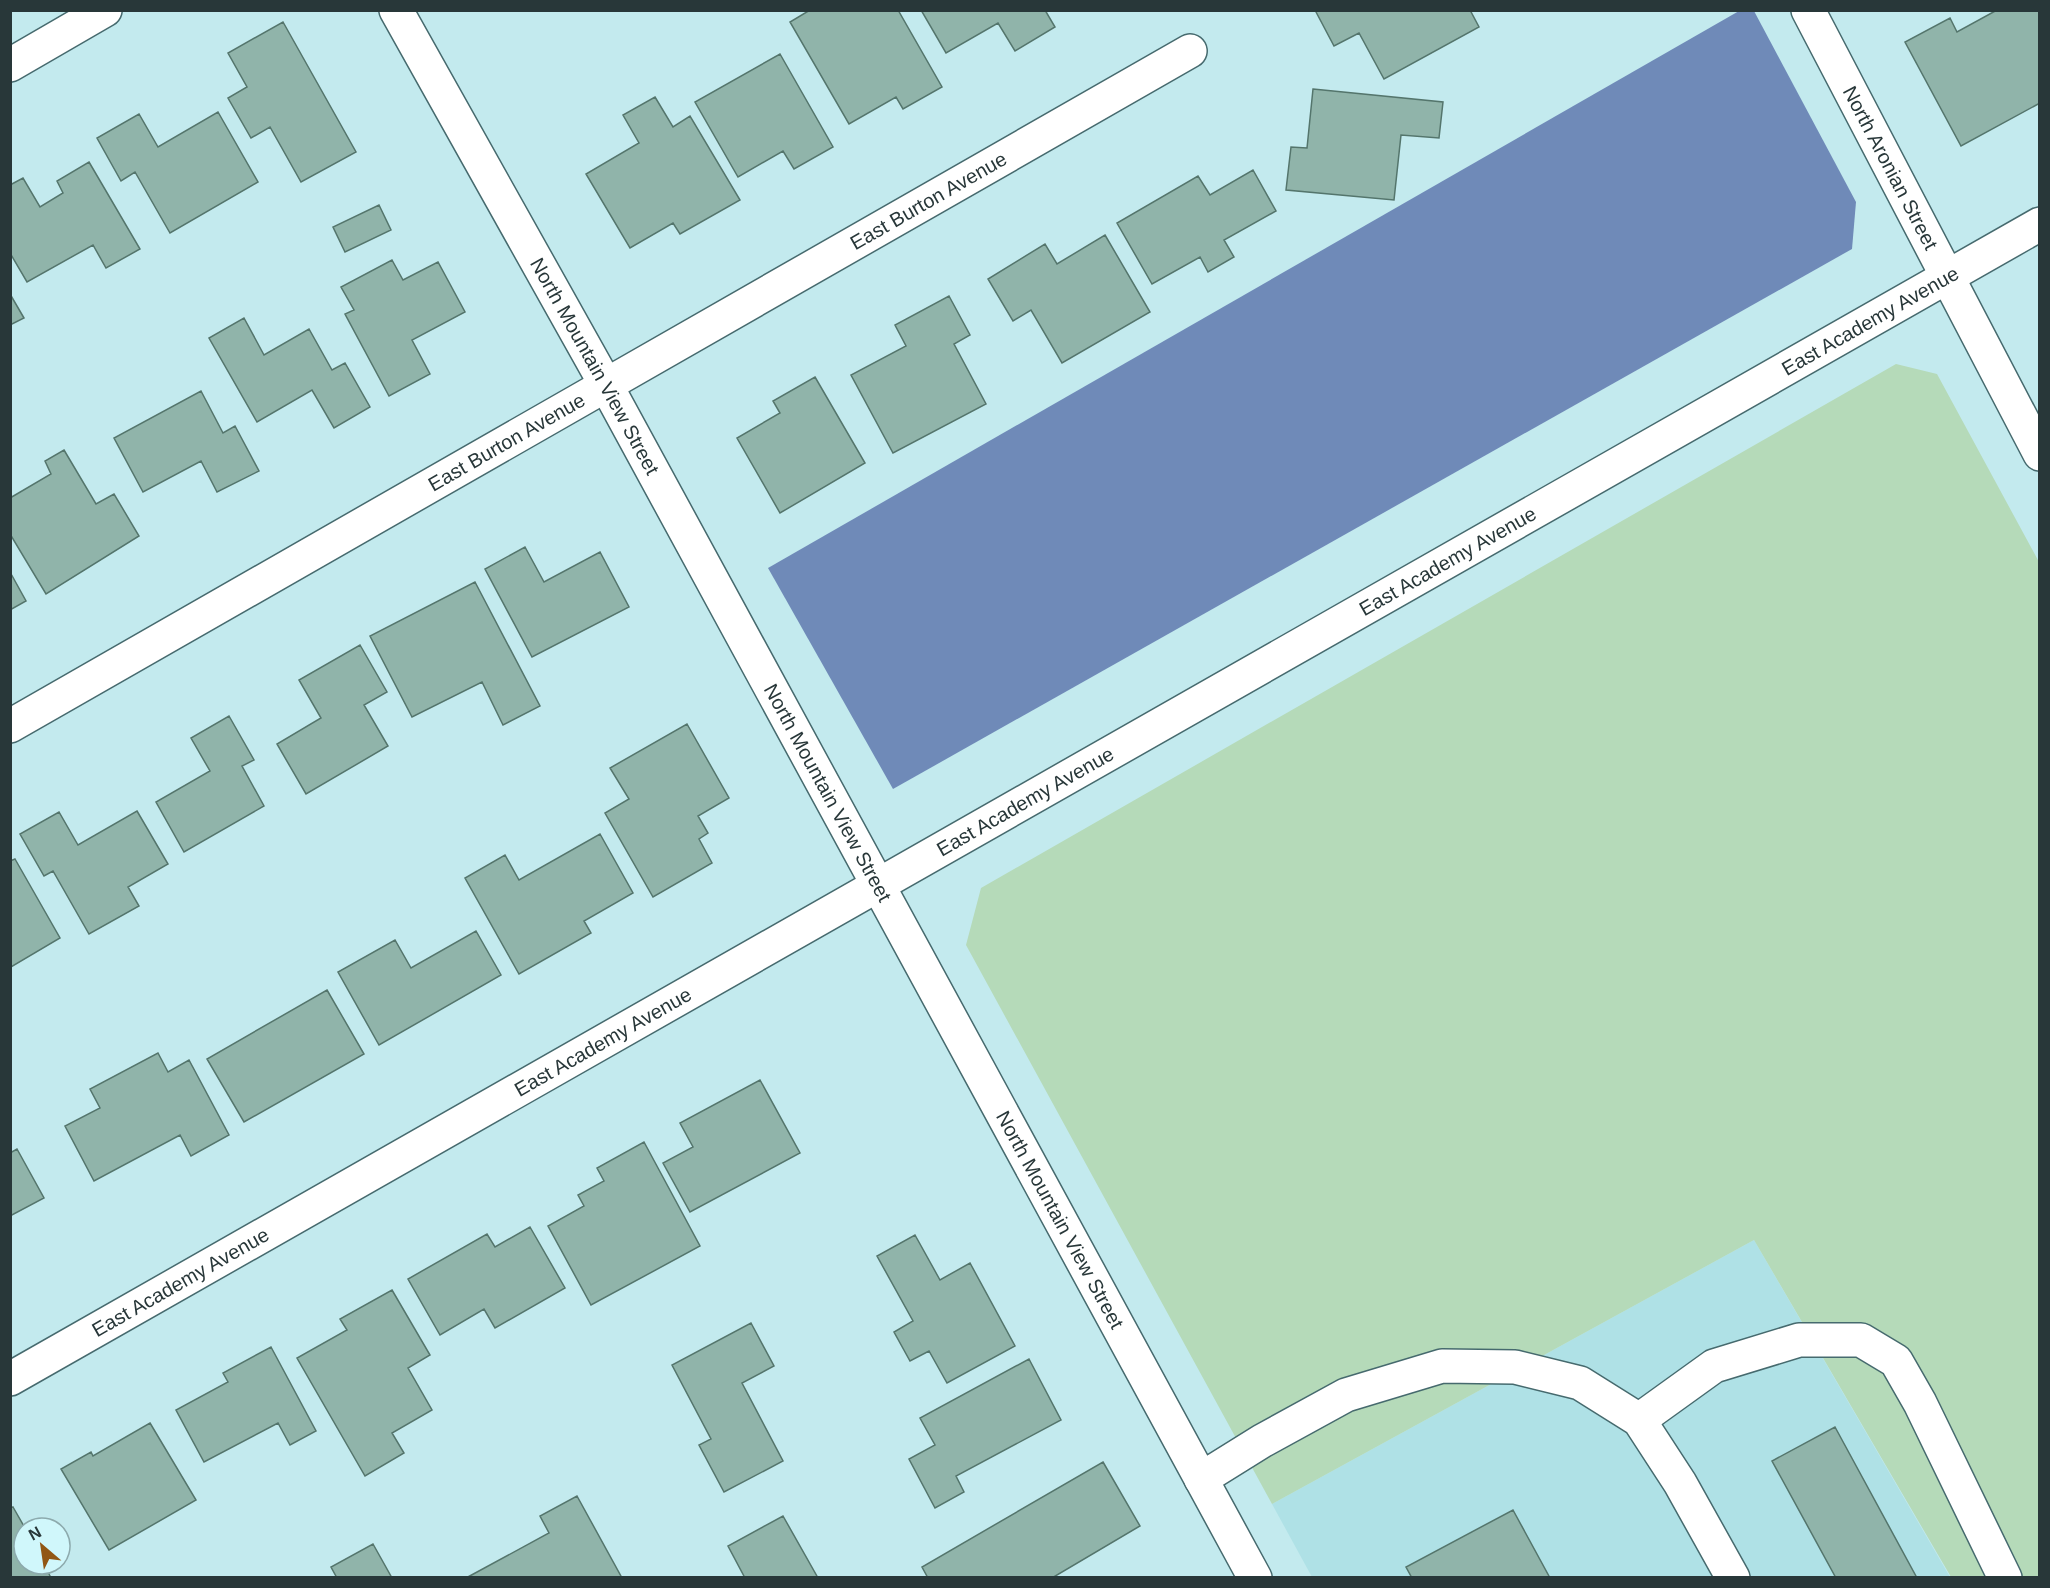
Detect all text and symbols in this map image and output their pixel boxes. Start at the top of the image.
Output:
street label: North Aronian Street [1839,82,1942,254]
street label: East Burton Avenue [846,147,1010,254]
street label: North Mountain View Street [526,254,664,479]
street label: East Academy Avenue [1778,262,1962,380]
street label: East Burton Avenue [424,389,589,495]
street label: East Academy Avenue [1355,502,1540,620]
street label: North Mountain View Street [760,680,896,906]
street label: East Academy Avenue [933,742,1117,860]
street label: East Academy Avenue [510,983,695,1101]
street label: North Mountain View Street [992,1107,1128,1333]
street label: East Academy Avenue [88,1223,273,1341]
north arrow [12,1516,72,1576]
text: N [26,1523,44,1544]

